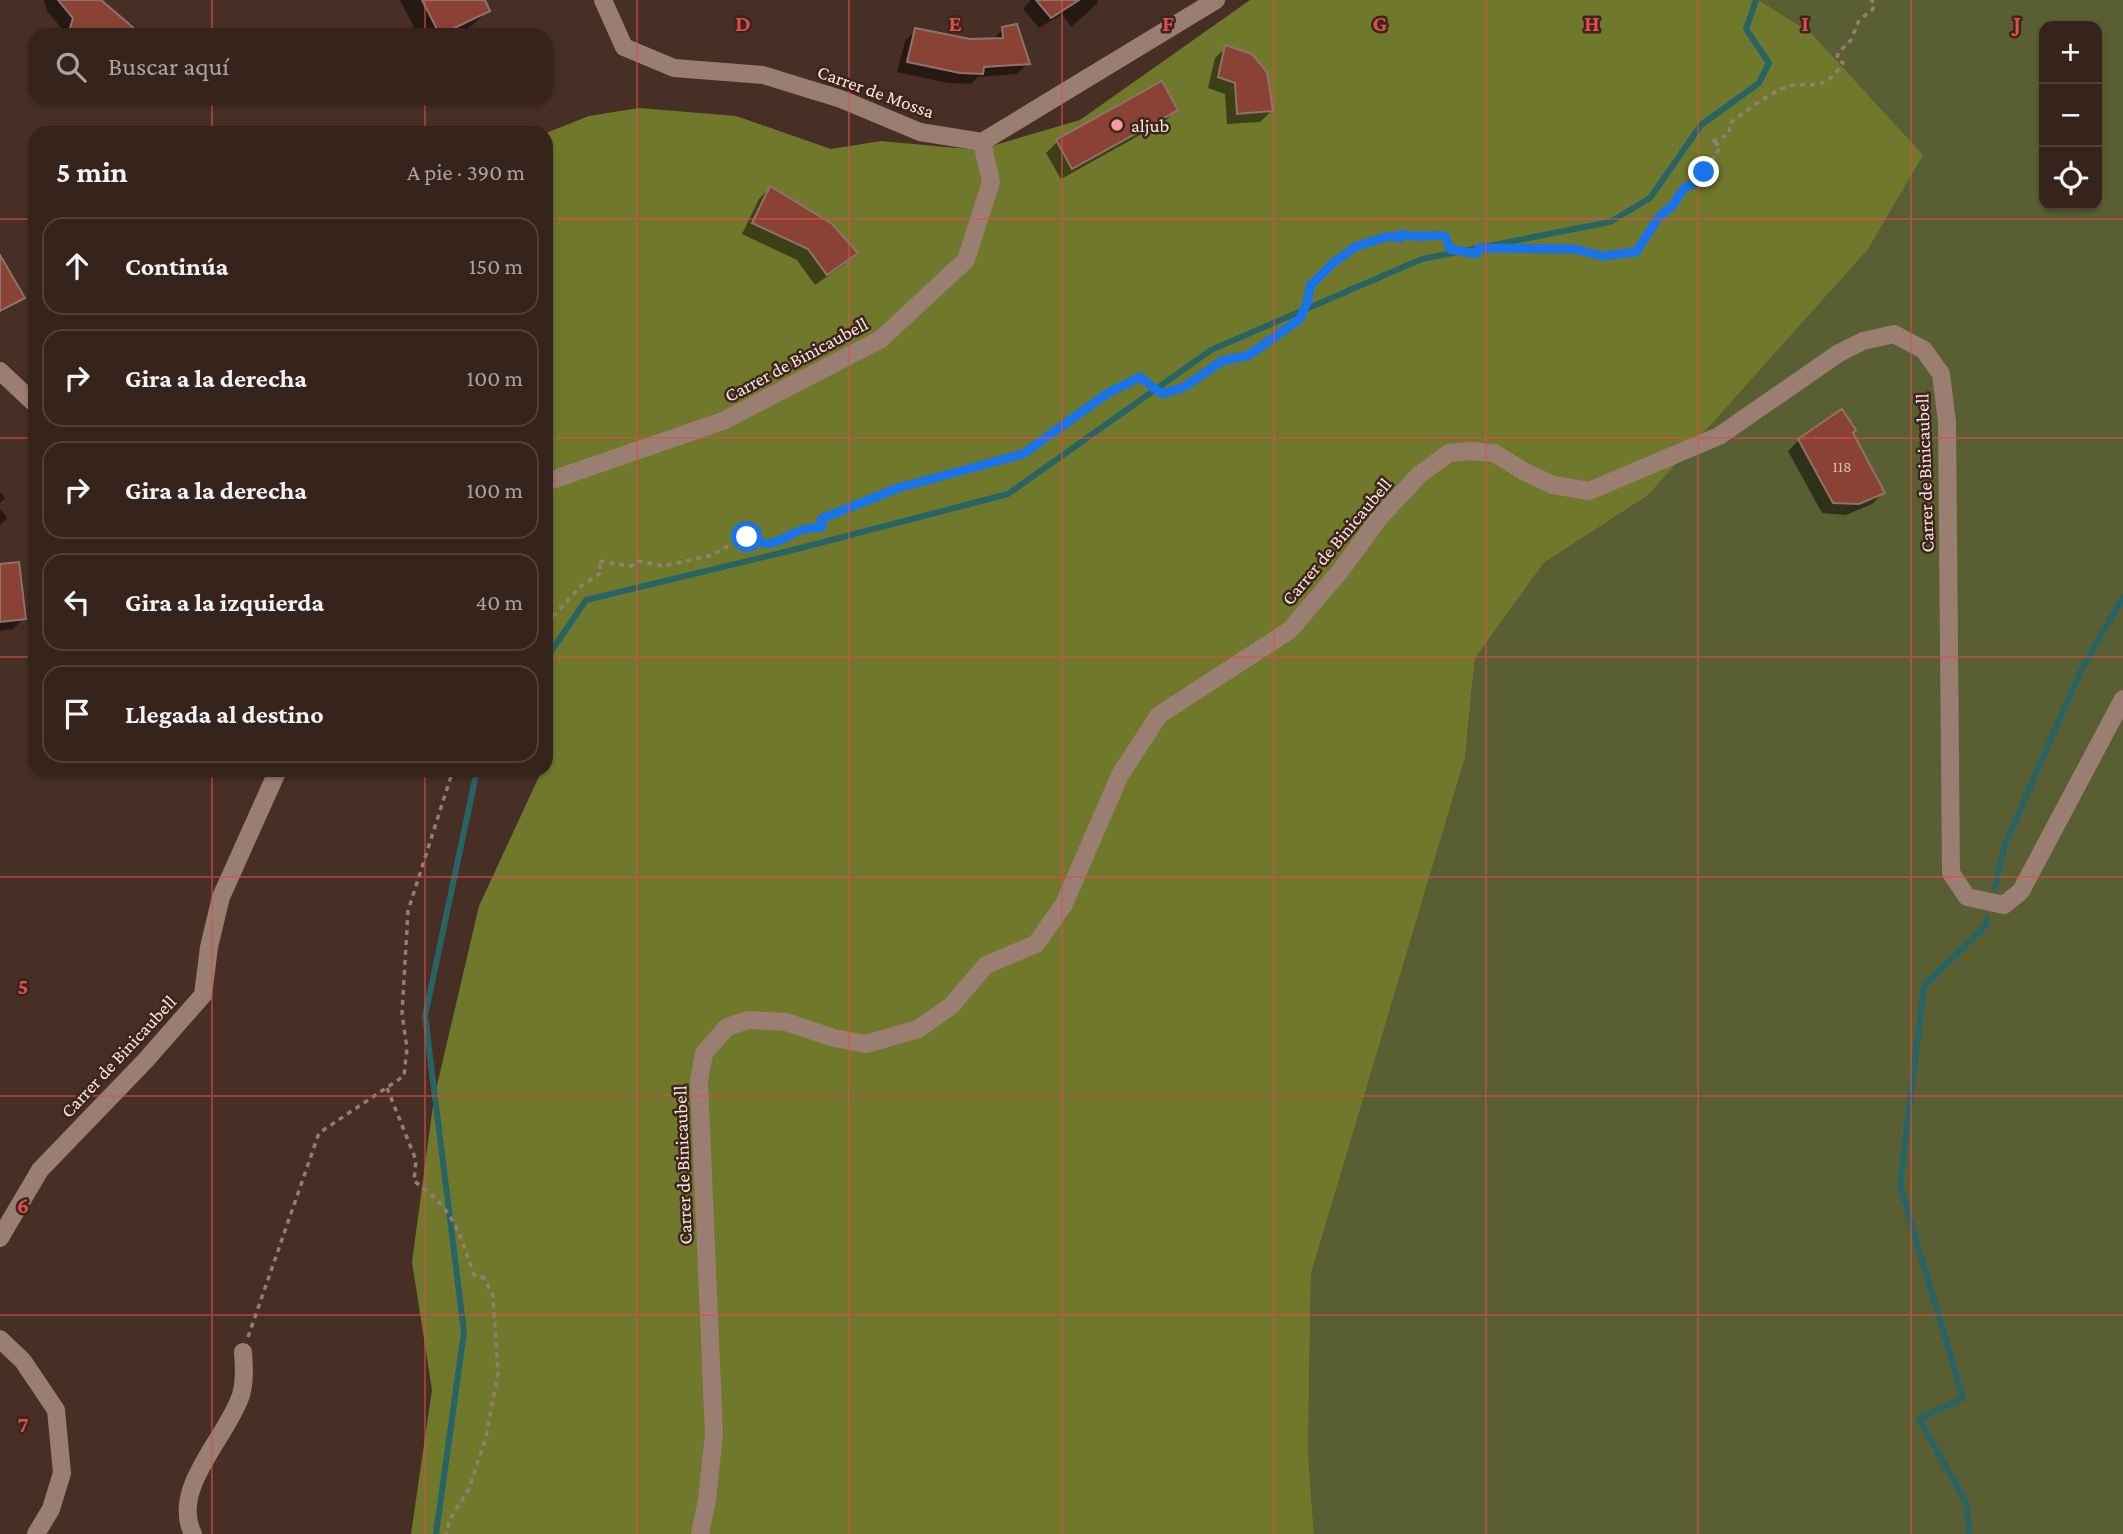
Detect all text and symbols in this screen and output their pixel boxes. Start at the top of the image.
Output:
text: D [735,10,751,36]
text: E [948,10,962,36]
text: F [1162,10,1174,36]
text: G [1373,10,1388,36]
text: H [1584,10,1600,36]
text: I [1801,10,1809,36]
text: J [2011,10,2021,36]
map controls [2039,21,2102,210]
button: + [2039,21,2102,84]
search box [28,28,553,105]
icon: search [52,48,90,86]
text: Buscar aquí [108,52,229,81]
street label: Carrer de Mossa [815,61,937,122]
button: − [2039,84,2102,147]
place label: aljub [1131,115,1170,137]
marker: aljub [1109,117,1125,133]
button: locate [2039,147,2102,210]
text: 5 min [56,155,128,188]
route end [1688,156,1719,187]
text: A pie · 390 m [407,159,525,185]
icon: ahead [58,247,96,285]
text: Continúa [125,252,228,281]
text: 150 m [469,253,523,279]
street label: Carrer de Binicaubell [721,313,871,406]
icon: right [58,359,96,397]
text: Gira a la derecha [125,364,307,393]
text: 100 m [467,365,523,391]
street label: Carrer de Binicaubell [1911,393,1938,553]
house number: 118 [1832,458,1852,475]
icon: right [58,471,96,509]
street label: Carrer de Binicaubell [1277,474,1396,609]
text: Gira a la derecha [125,476,307,505]
text: 100 m [467,477,523,503]
route start [731,521,762,552]
icon: left [58,583,96,621]
text: Gira a la izquierda [125,588,324,617]
text: 40 m [475,589,523,615]
icon: arrive [58,695,96,733]
text: Llegada al destino [125,700,324,729]
text: 5 [17,973,29,999]
street label: Carrer de Binicaubell [56,991,180,1122]
street label: Carrer de Binicaubell [669,1085,696,1245]
text: 6 [17,1192,29,1218]
text: 7 [17,1411,29,1437]

